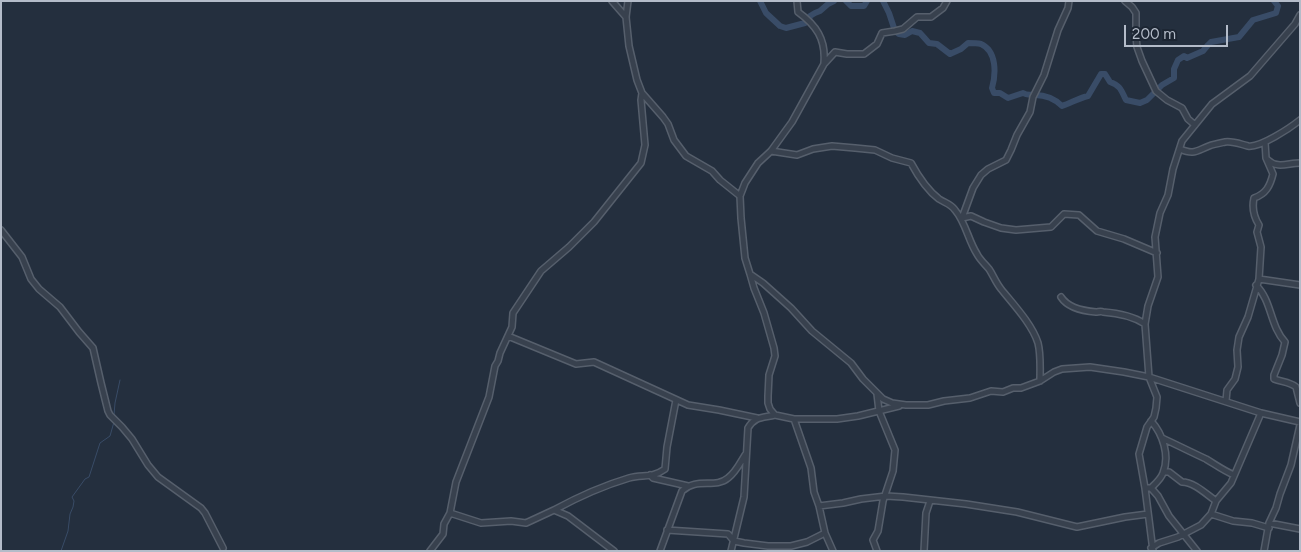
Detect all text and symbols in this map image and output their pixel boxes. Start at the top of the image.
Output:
scale bar [1126,15,1230,47]
text: 200 m [1132,25,1176,43]

